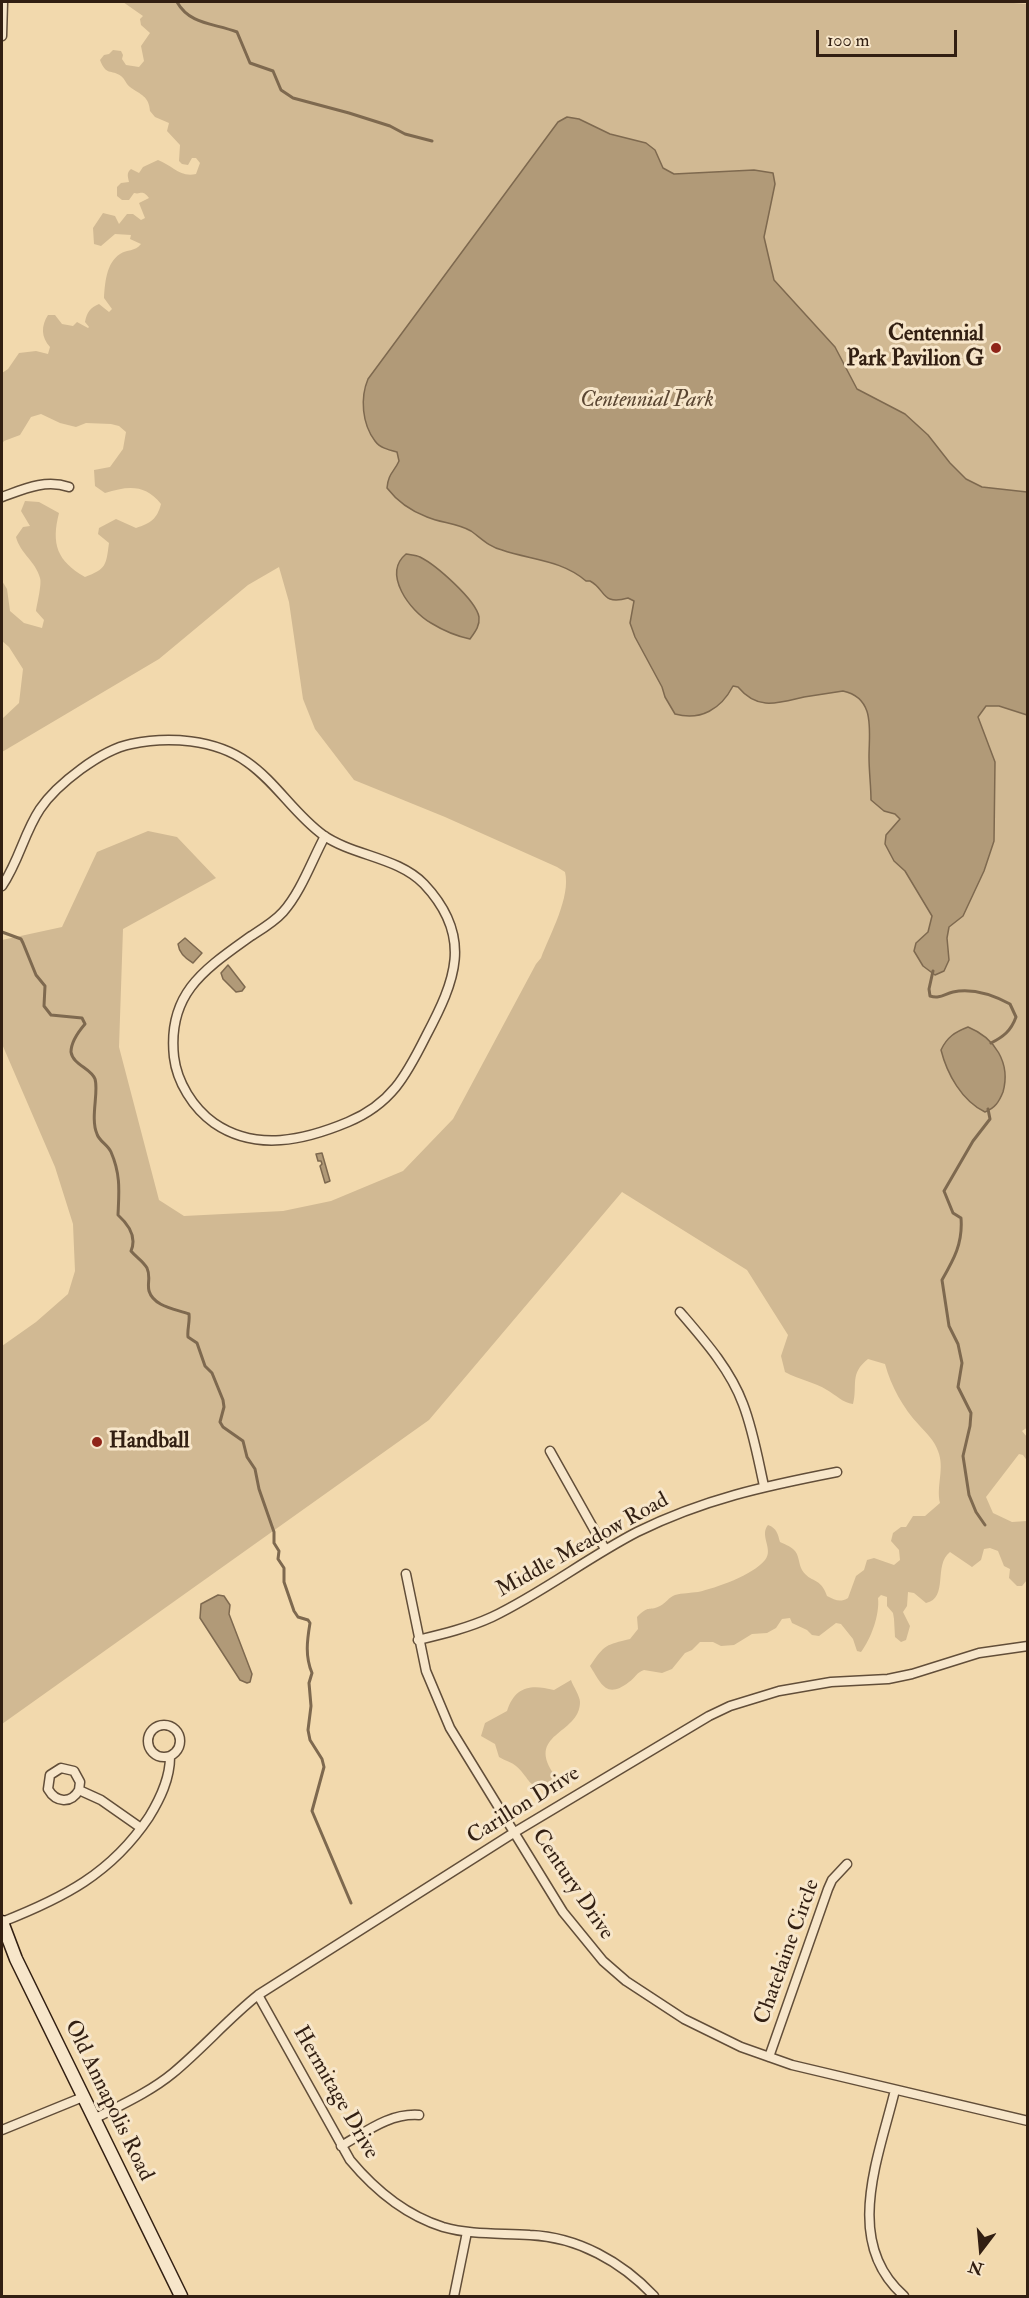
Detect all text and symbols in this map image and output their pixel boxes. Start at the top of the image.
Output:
scale bar [819,18,960,56]
text: 100 m [827,29,870,52]
place label: Centennial Park Pavilion G [847,322,984,374]
marker: Centennial Park Pavilion G [989,341,1003,355]
park label: Centennial Park [580,388,714,414]
place label: Handball [109,1429,189,1455]
marker: Handball [90,1435,104,1449]
street label: Middle Meadow Road [492,1488,674,1604]
street label: Carillon Drive [463,1761,585,1851]
street label: Century Drive [525,1825,619,1945]
street label: Chatelaine Circle [750,1876,826,2028]
street label: Old Annapolis Road [58,2016,158,2186]
street label: Hermitage Drive [286,2022,384,2164]
north arrow [951,2220,1011,2280]
text: N [966,2256,986,2279]

